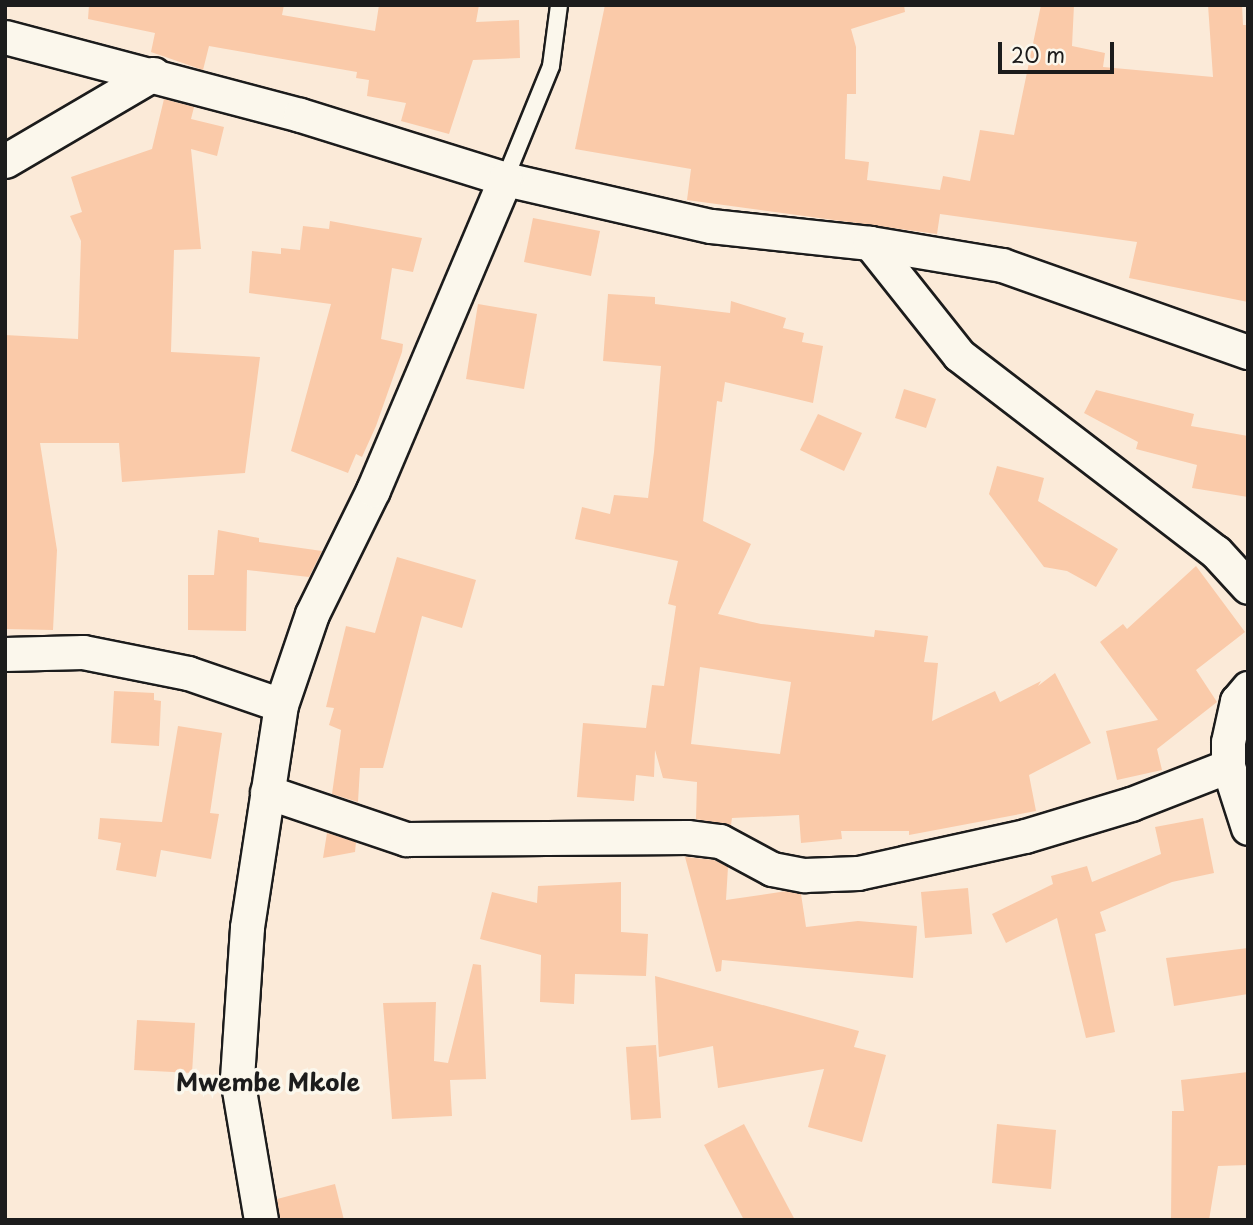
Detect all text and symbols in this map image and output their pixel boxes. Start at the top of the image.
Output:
scale bar [1001,28,1116,72]
text: 20 m [1011,38,1065,70]
district label: Mwembe Mkole [175,1068,361,1096]

